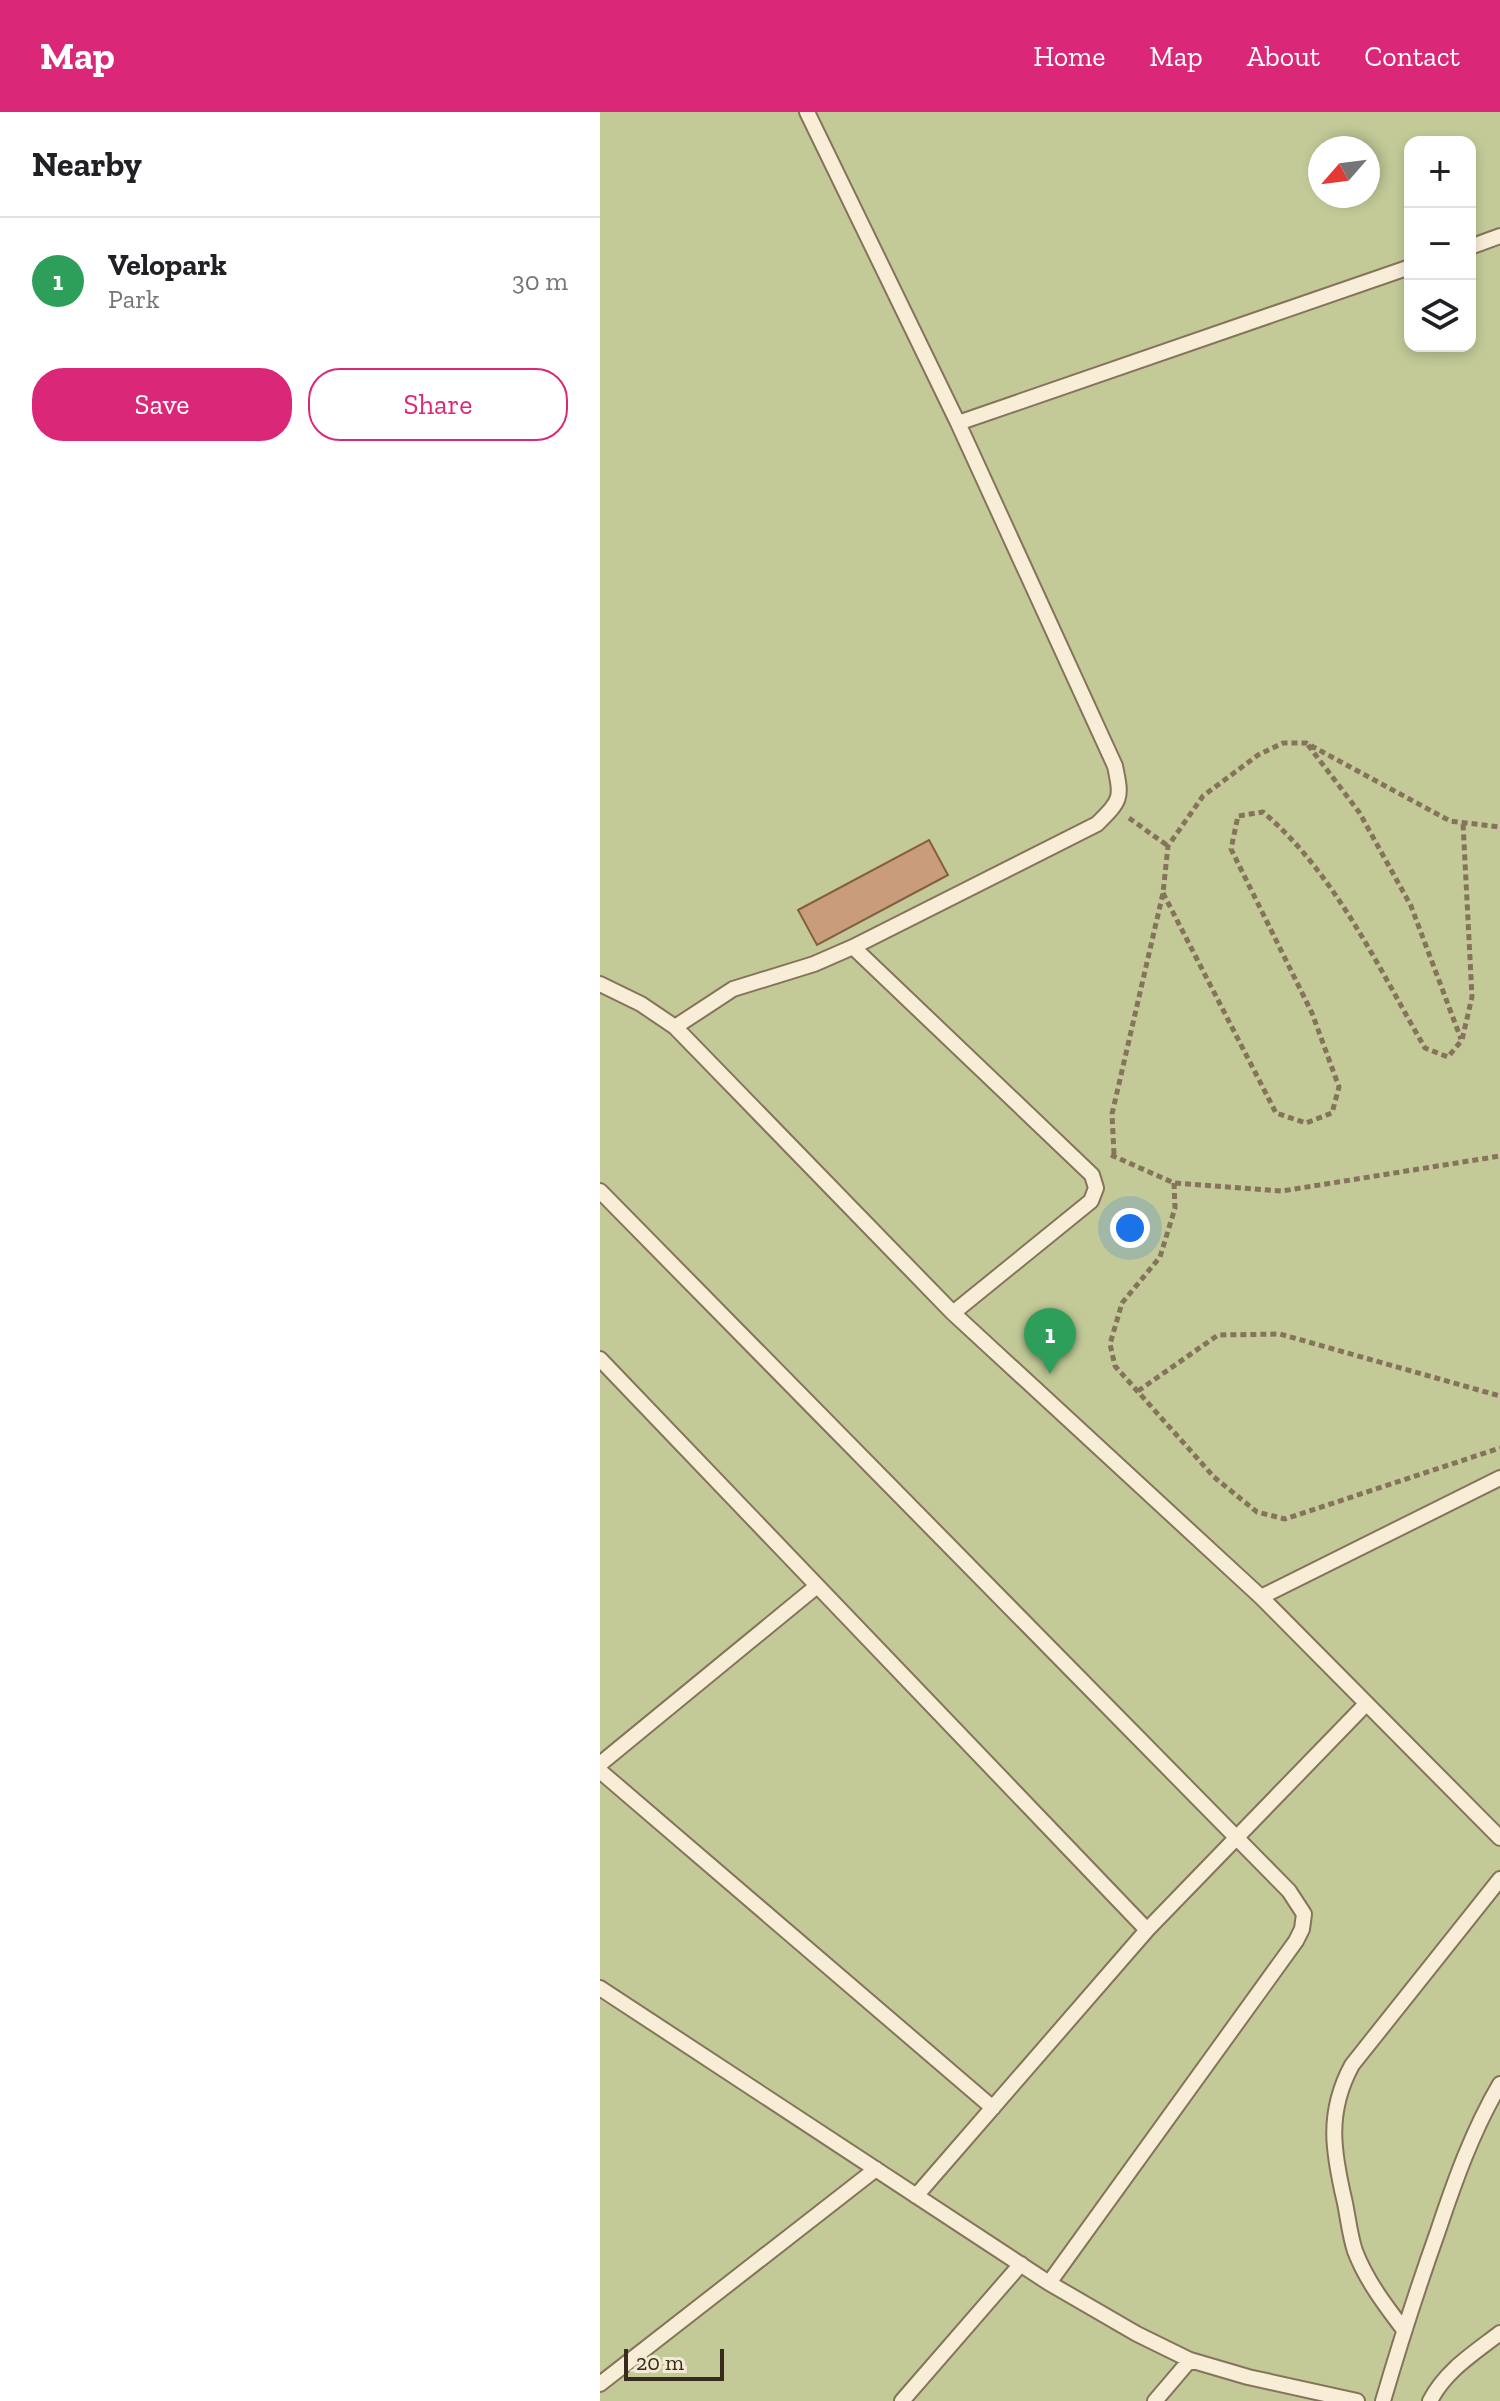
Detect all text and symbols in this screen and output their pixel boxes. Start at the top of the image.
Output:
text: Map [40,33,115,79]
text: Home [1033,40,1105,73]
text: Map [1149,40,1203,73]
text: About [1247,40,1320,73]
text: Contact [1364,40,1460,73]
north arrow [1308,136,1380,208]
map controls [1404,136,1476,352]
button: + [1404,136,1476,208]
text: Nearby [32,144,142,185]
button: − [1404,208,1476,280]
text: Velopark [108,247,227,283]
text: 1 [53,265,63,297]
text: 30 m [512,265,568,297]
button: layers [1404,280,1476,352]
text: Park [108,283,160,315]
button: Save [32,368,292,441]
button: Share [308,368,568,441]
your location [1110,1208,1150,1248]
pin: 1 [1024,1308,1076,1374]
scale bar [624,2345,724,2381]
text: 20 m [636,2349,684,2376]

